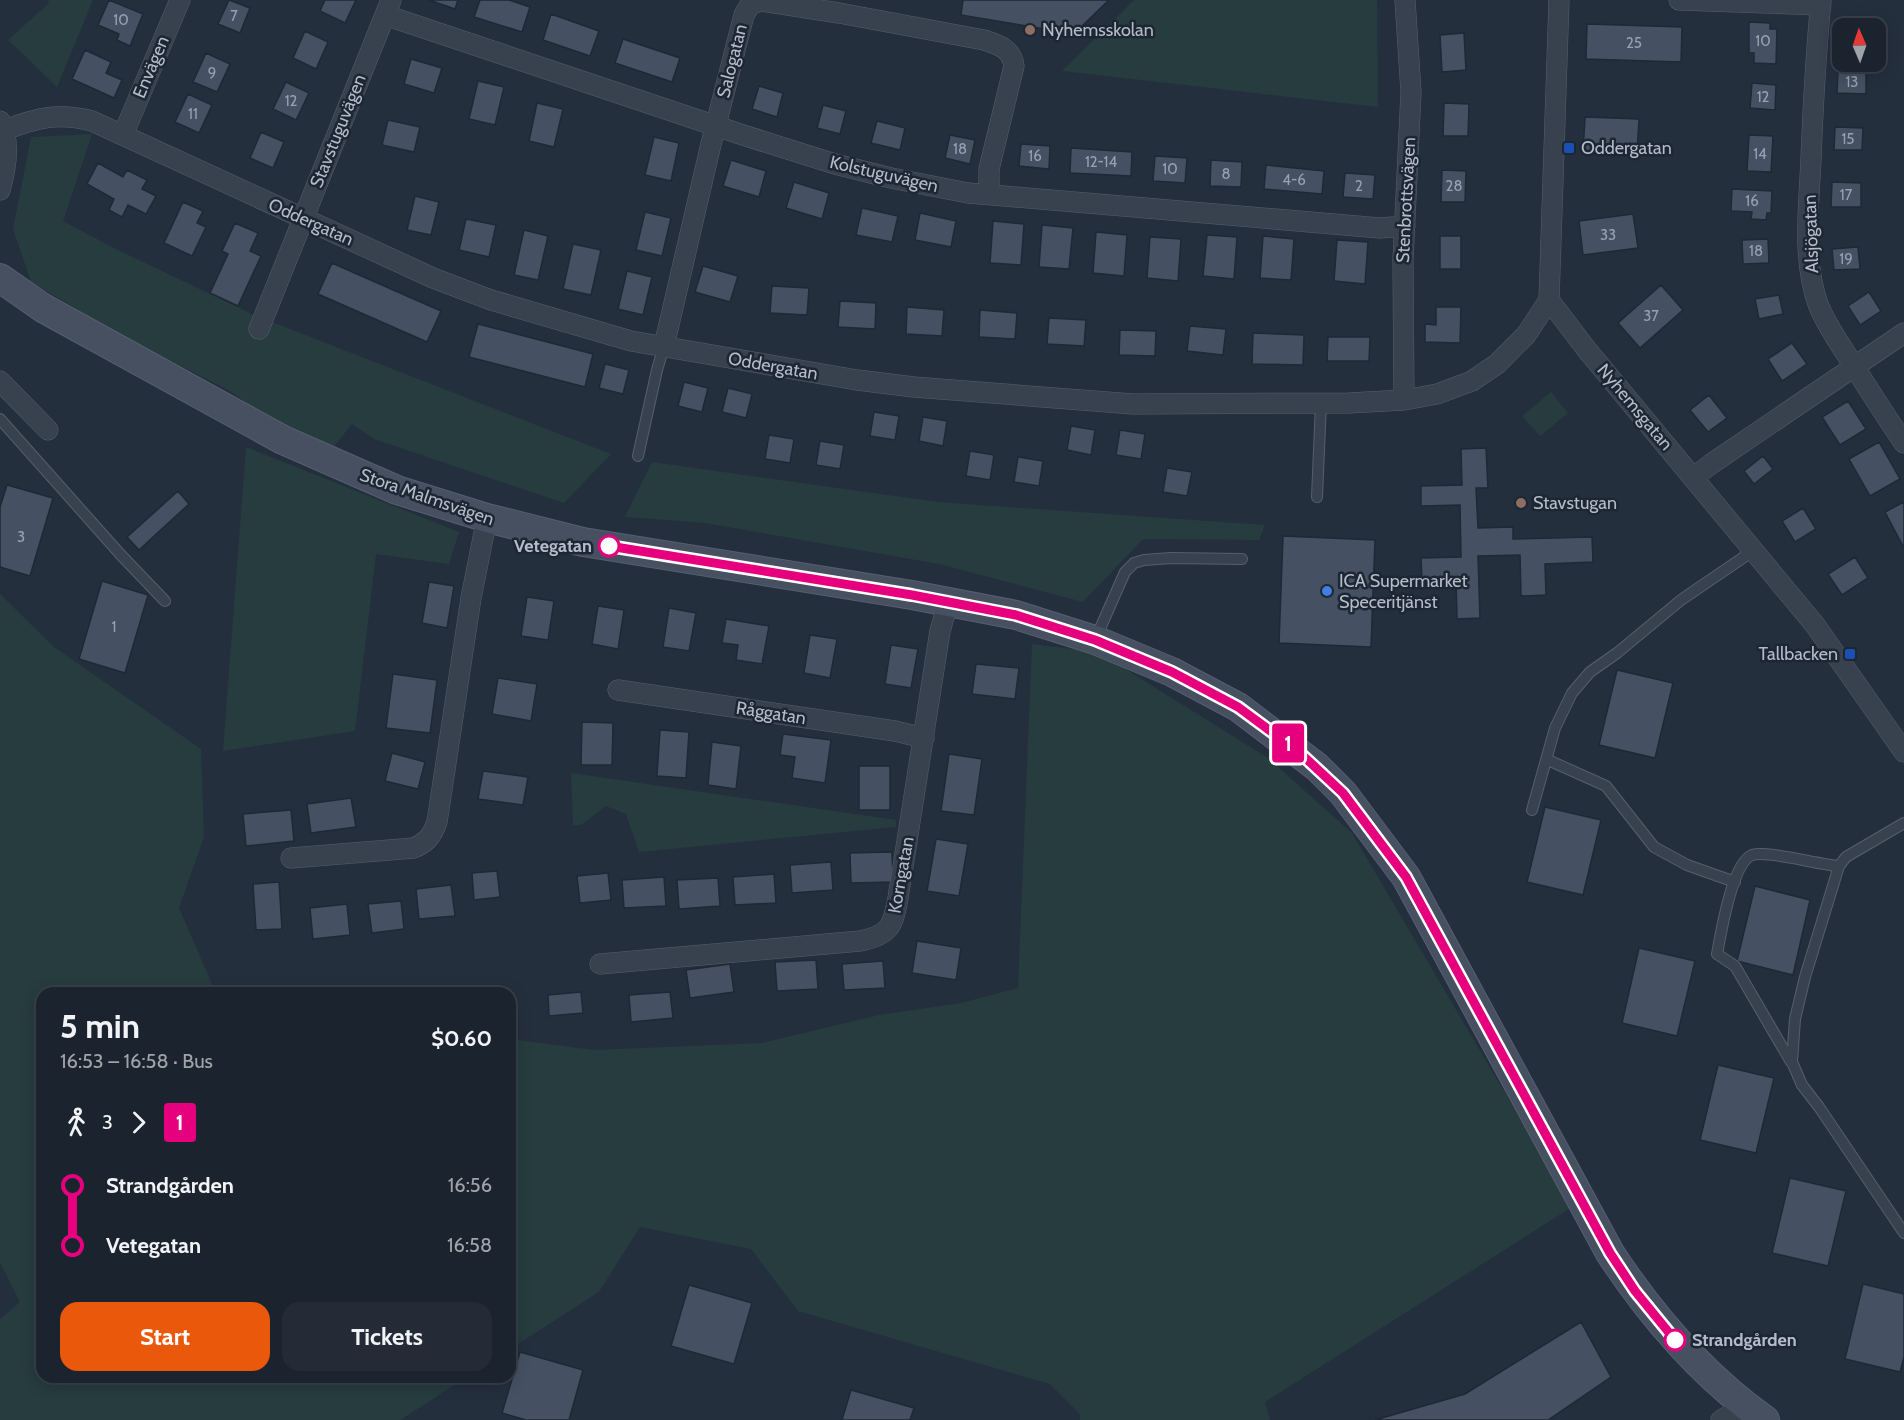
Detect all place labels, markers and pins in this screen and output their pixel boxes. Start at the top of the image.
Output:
place label: Nyhemsskolan [1042,19,1154,41]
marker: Nyhemsskolan [1023,23,1037,37]
place label: Oddergatan [1581,137,1672,159]
marker: Oddergatan [1562,141,1576,155]
place label: Stavstugan [1533,492,1617,514]
marker: Stavstugan [1514,496,1528,510]
place label: Vetegatan [514,535,592,557]
marker: Vetegatan [598,535,620,557]
place label: ICA Supermarket Speceritjänst [1339,570,1468,613]
marker: ICA Supermarket Speceritjänst [1320,584,1334,598]
place label: Tallbacken [1759,643,1838,665]
marker: Tallbacken [1843,647,1857,661]
marker: Strandgården [1664,1329,1686,1351]
place label: Strandgården [1692,1329,1797,1351]

